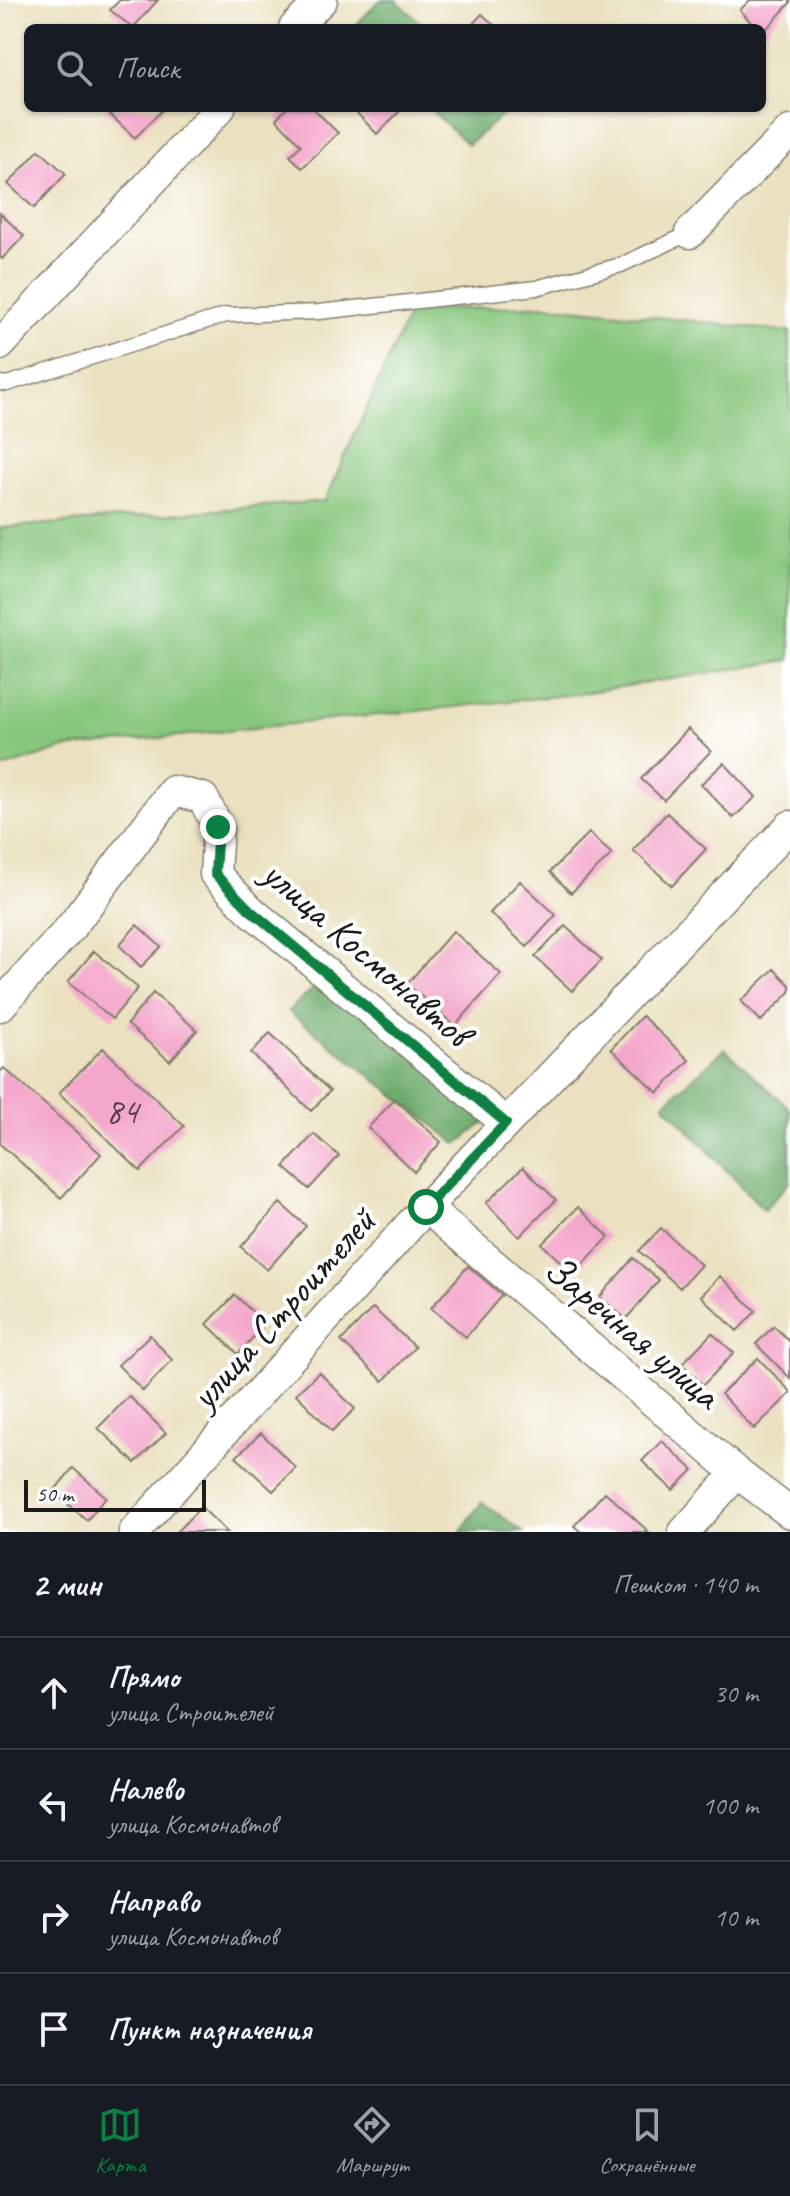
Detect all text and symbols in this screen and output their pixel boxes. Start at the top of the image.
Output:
search box [24,24,766,112]
icon: search [52,46,96,90]
text: Поиск [116,49,179,87]
route end [200,809,236,845]
street label: улица Космонавтов [250,847,486,1061]
house number: 84 [106,1088,142,1134]
route start [408,1189,444,1225]
street label: улица Строителей [178,1196,388,1422]
street label: Заречная улица [534,1244,732,1421]
scale bar [24,1476,206,1512]
text: 50 m [36,1480,73,1508]
text: 2 мин [32,1563,101,1606]
text: Пешком · 140 m [613,1568,758,1601]
text: Прямо [108,1658,179,1696]
icon: ahead [32,1671,76,1715]
text: 30 m [714,1677,758,1710]
text: улица Строителей [108,1696,274,1729]
text: Налево [108,1770,184,1808]
icon: left [32,1783,76,1827]
text: 100 m [702,1789,758,1822]
text: улица Космонавтов [108,1808,277,1841]
text: Направо [108,1882,200,1920]
icon: right [32,1895,76,1939]
text: 10 m [714,1901,758,1934]
text: улица Космонавтов [108,1920,277,1953]
icon: arrive [32,2007,76,2051]
text: Пункт назначения [108,2010,311,2048]
tab: Карта [95,2103,146,2179]
tab: Маршрут [336,2103,409,2179]
tab: Сохранённые [599,2103,695,2179]

